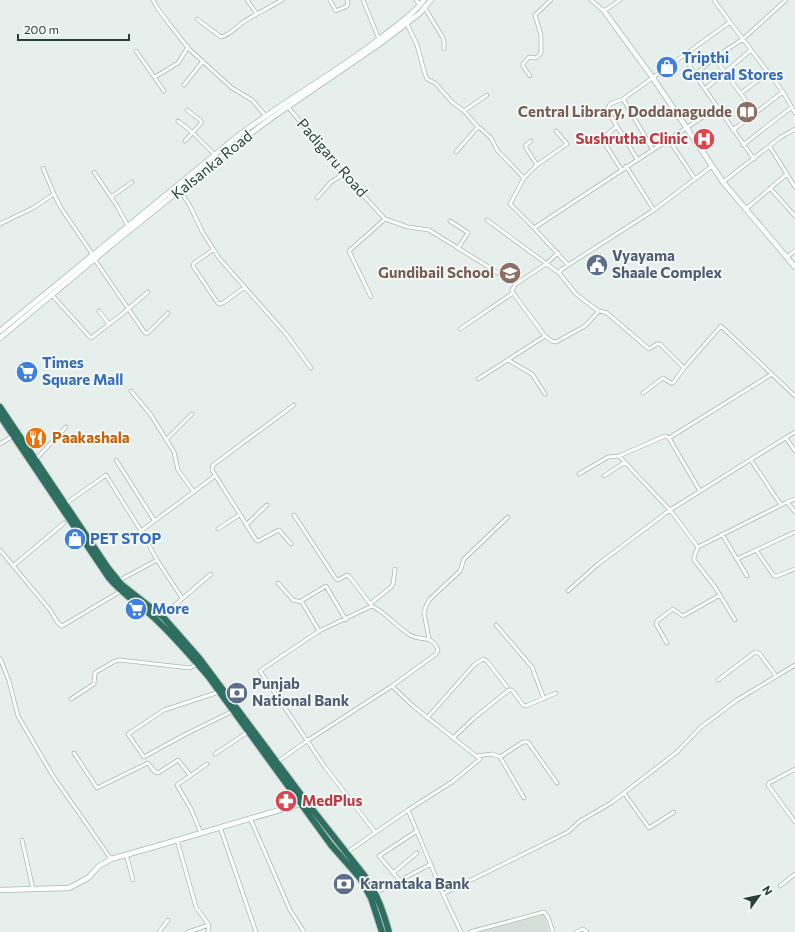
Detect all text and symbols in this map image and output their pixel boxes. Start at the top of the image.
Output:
scale bar [18,16,129,42]
text: 200 m [24,22,59,36]
place label: Tripthi General Stores [682,48,783,83]
shop icon: Tripthi General Stores [654,54,680,80]
library icon: Central Library, Doddanagudde [734,99,760,125]
place label: Central Library, Doddanagudde [518,102,732,120]
street label: Padigaru Road [294,114,372,200]
street label: Kalsanka Road [167,126,255,202]
hospital icon: Sushrutha Clinic [691,126,717,152]
place label: Sushrutha Clinic [576,129,688,147]
place label: Vyayama Shaale Complex [612,246,723,281]
public building icon: Vyayama Shaale Complex [584,252,610,278]
school or university icon: Gundibail School [497,260,523,286]
place label: Gundibail School [378,263,494,281]
place label: Times Square Mall [42,353,123,388]
supermarket icon: Times Square Mall [14,359,40,385]
restaurant icon: Paakashala [23,425,49,451]
place label: Paakashala [52,428,130,446]
shop icon: PET STOP [62,526,88,552]
place label: PET STOP [90,529,162,547]
supermarket icon: More [123,596,149,622]
place label: More [152,599,189,617]
place label: Punjab National Bank [252,674,350,709]
bank icon: Punjab National Bank [224,680,250,706]
pharmacy icon: MedPlus [273,788,299,814]
place label: MedPlus [302,791,362,809]
bank icon: Karnataka Bank [331,871,357,897]
place label: Karnataka Bank [360,874,470,892]
north arrow [739,876,779,916]
text: N [760,883,776,897]

